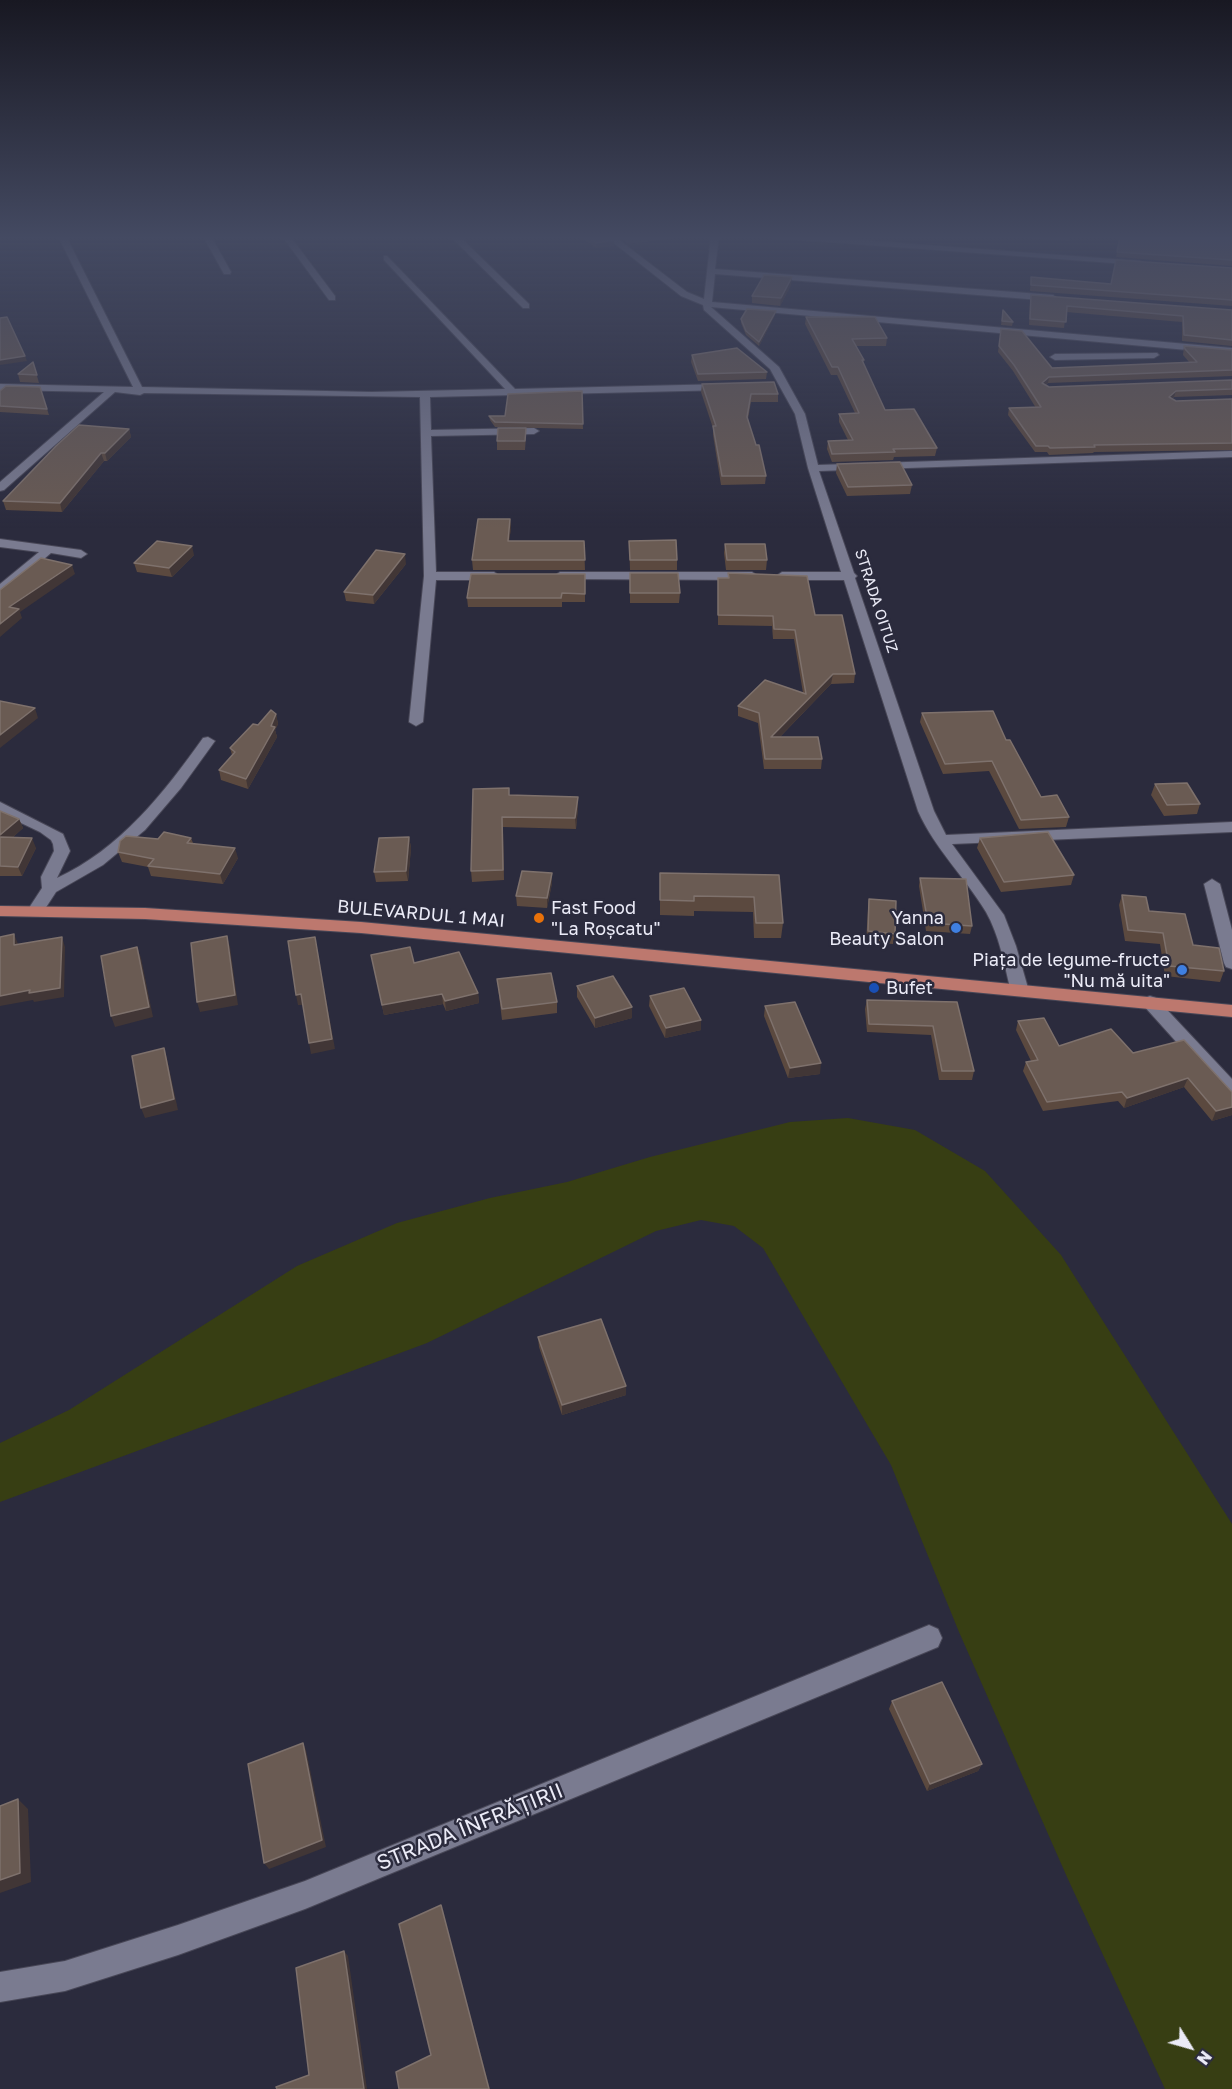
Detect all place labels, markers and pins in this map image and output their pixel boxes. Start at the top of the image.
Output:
place label: Fast Food "La Roșcatu" [551,897,660,940]
place label: Yanna Beauty Salon [829,907,944,950]
marker: Fast Food "La Roșcatu" [532,911,546,925]
marker: Yanna Beauty Salon [949,921,963,935]
place label: Piața de legume-fructe "Nu mă uita" [972,949,1170,992]
marker: Piața de legume-fructe "Nu mă uita" [1175,963,1189,977]
place label: Bufet [886,977,933,999]
marker: Bufet [867,981,881,995]

